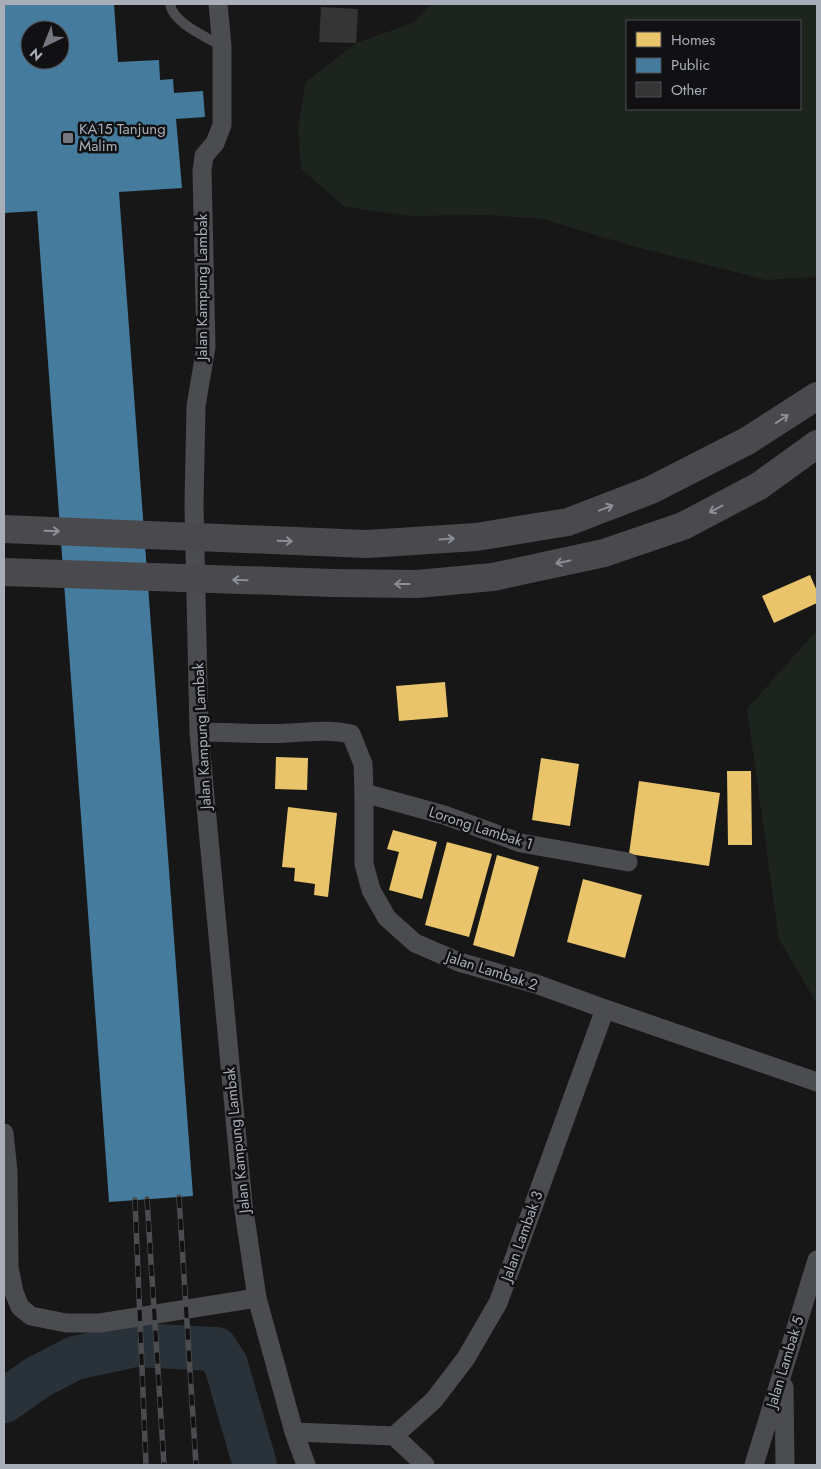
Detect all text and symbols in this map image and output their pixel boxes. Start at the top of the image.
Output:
north arrow [20,20,70,70]
legend [626,20,801,110]
text: Homes [671,29,715,51]
text: N [25,43,47,66]
text: Public [671,54,710,76]
text: Other [671,79,708,101]
place label: KA15 Tanjung Malim [79,118,166,157]
marker: KA15 Tanjung Malim [61,131,75,145]
street label: Jalan Kampung Lambak [191,213,213,362]
one-way arrow [775,413,789,424]
one-way arrow [598,502,613,511]
one-way arrow [708,504,723,514]
one-way arrow [44,526,60,536]
one-way arrow [439,534,455,544]
one-way arrow [277,536,293,545]
one-way arrow [555,558,571,567]
one-way arrow [232,575,248,585]
one-way arrow [394,579,410,588]
street label: Jalan Kampung Lambak [187,662,217,812]
street label: Lorong Lambak 1 [426,801,536,855]
street label: Jalan Lambak 2 [442,945,541,996]
street label: Jalan Kampung Lambak [218,1066,256,1216]
street label: Jalan Lambak 3 [495,1188,549,1286]
street label: Jalan Lambak 5 [760,1313,809,1412]

